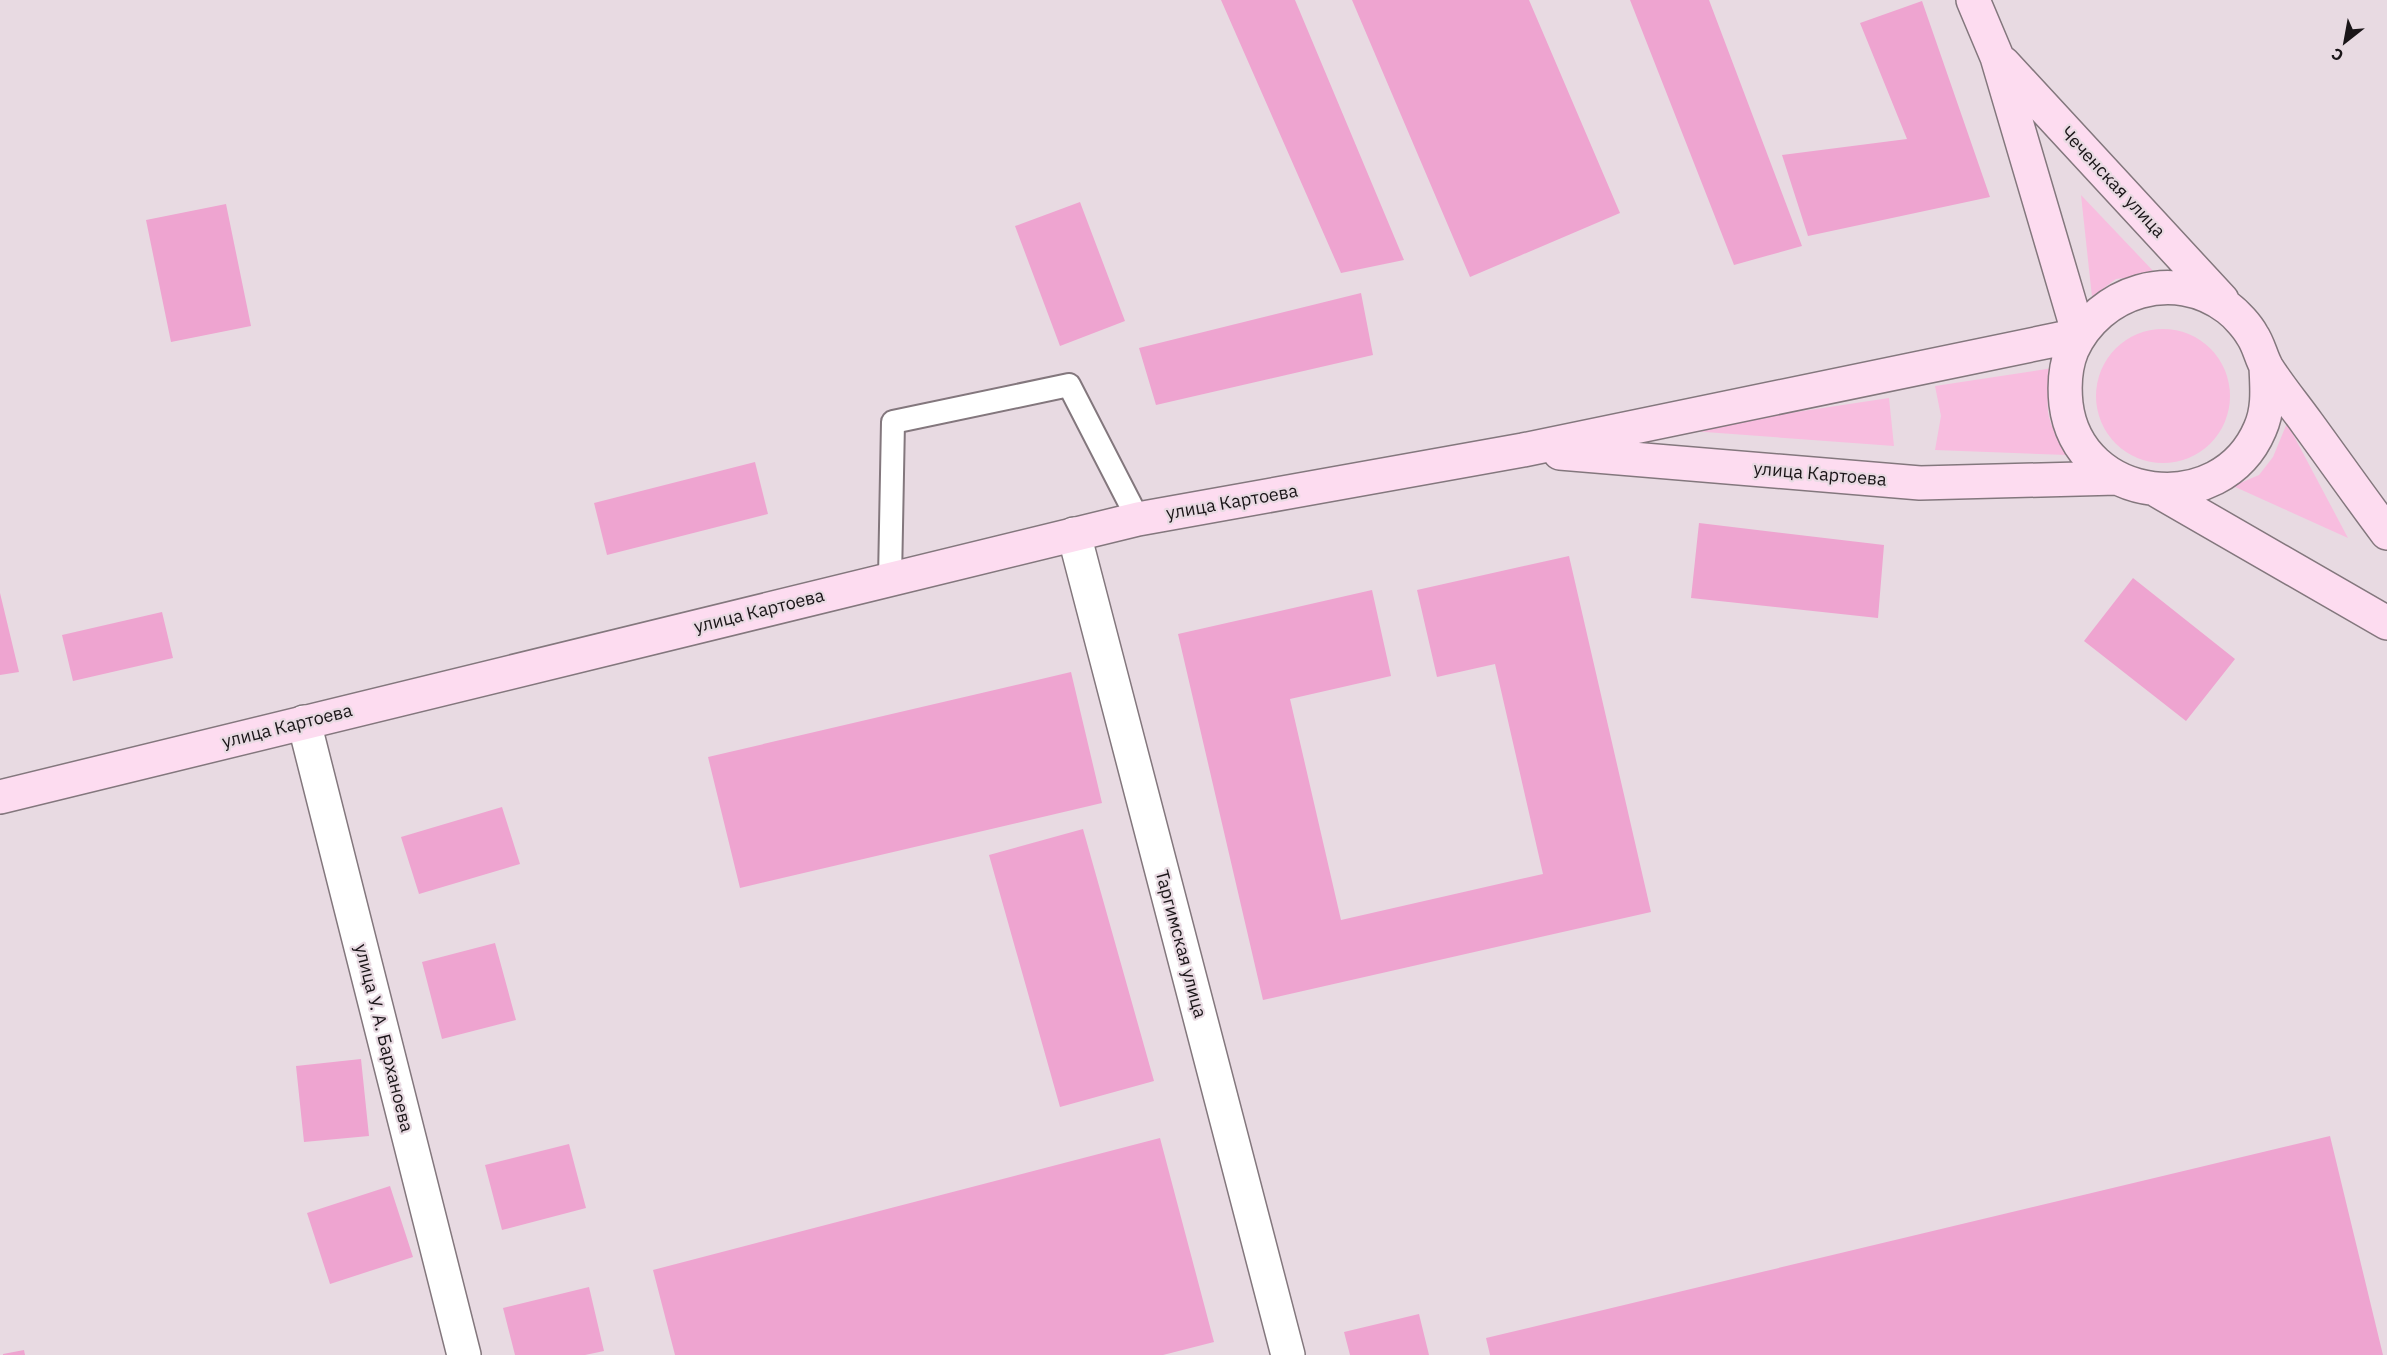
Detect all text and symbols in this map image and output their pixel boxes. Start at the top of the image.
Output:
north arrow [2315,12,2375,72]
text: С [2328,44,2347,66]
street label: Чеченская улица [2056,121,2171,242]
street label: улица Картоева [1753,456,1888,491]
street label: улица Картоева [1164,479,1300,524]
street label: улица Картоева [691,583,827,638]
street label: улица Картоева [219,698,355,753]
street label: Таргимская улица [1151,867,1212,1021]
street label: улица У. А. Барханоева [350,941,419,1135]

